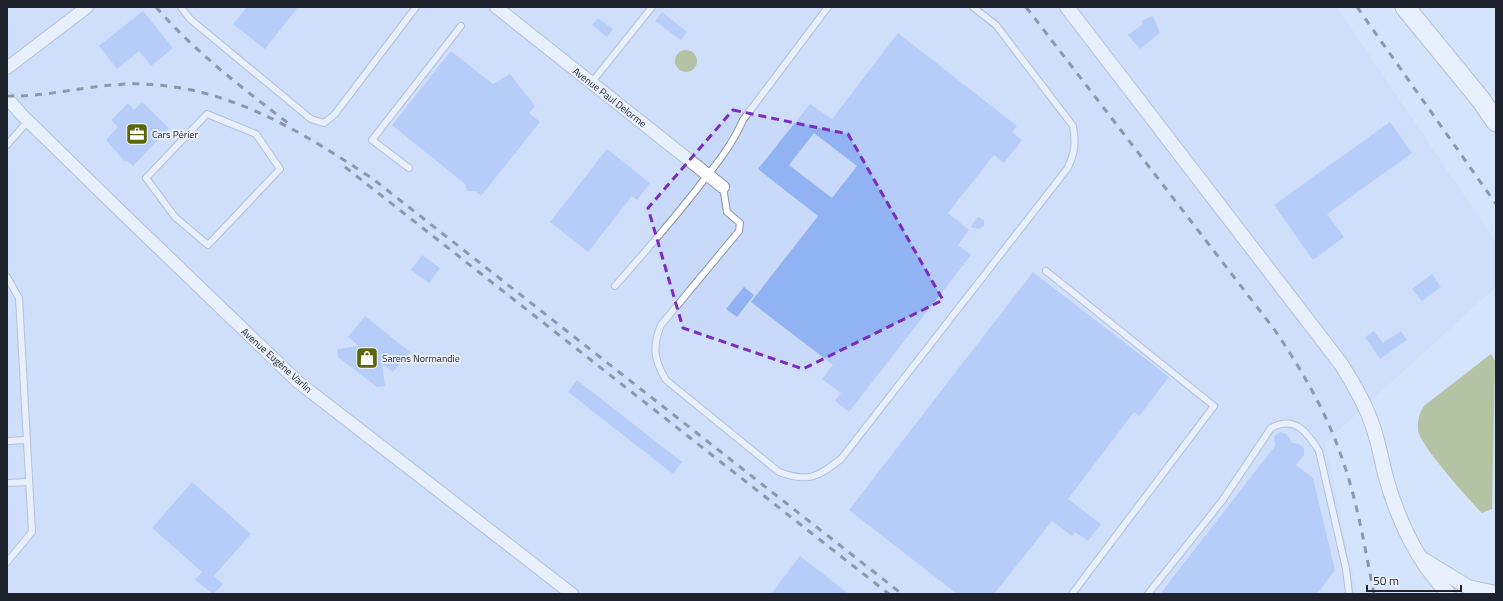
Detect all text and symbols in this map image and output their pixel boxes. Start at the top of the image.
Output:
street label: Avenue Paul Delorme [570,64,650,131]
office icon: Cars Périer [124,121,150,147]
place label: Cars Périer [152,127,198,142]
street label: Avenue Eugène Varlin [238,324,315,396]
shop icon: Sarens Normandie [354,345,380,371]
place label: Sarens Normandie [382,351,460,366]
scale bar [1367,567,1461,593]
text: 50 m [1373,571,1399,590]

